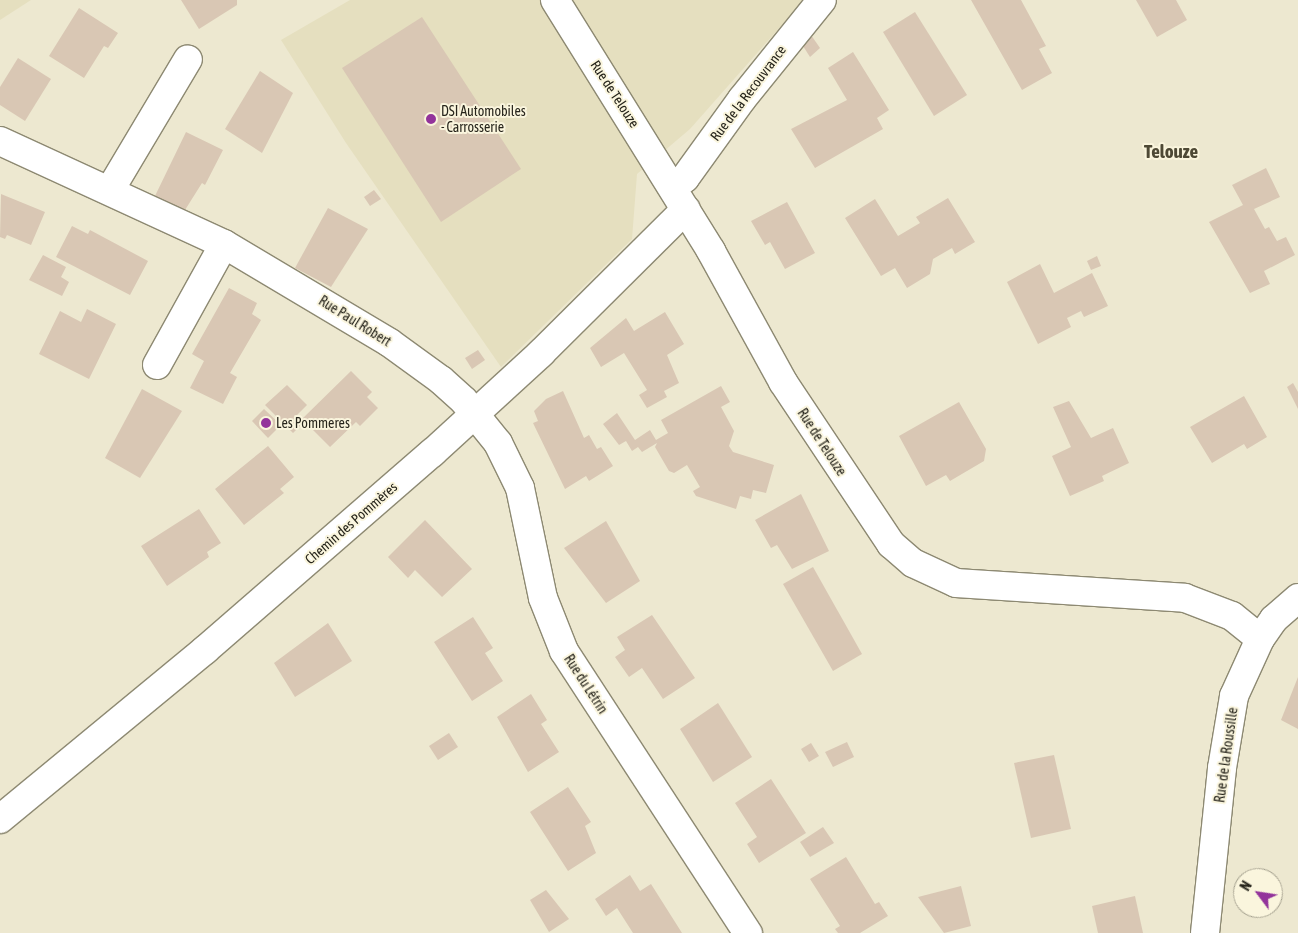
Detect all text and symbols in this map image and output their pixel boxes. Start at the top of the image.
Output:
street label: Rue de la Recouvrance [707,42,789,144]
street label: Rue de Telouze [587,57,643,131]
place label: DSI Automobiles - Carrosserie [441,103,526,136]
marker: DSI Automobiles - Carrosserie [425,113,437,125]
district label: Telouze [1144,141,1198,163]
street label: Rue Paul Robert [316,292,394,350]
street label: Rue de Telouze [794,405,850,479]
place label: Les Pommeres [276,415,350,431]
marker: Les Pommeres [260,417,272,429]
street label: Chemin des Pommères [302,478,400,568]
street label: Rue du Létrin [561,651,611,717]
street label: Rue de la Roussille [1211,706,1241,804]
north arrow [1233,868,1283,918]
text: N [1237,878,1255,893]

